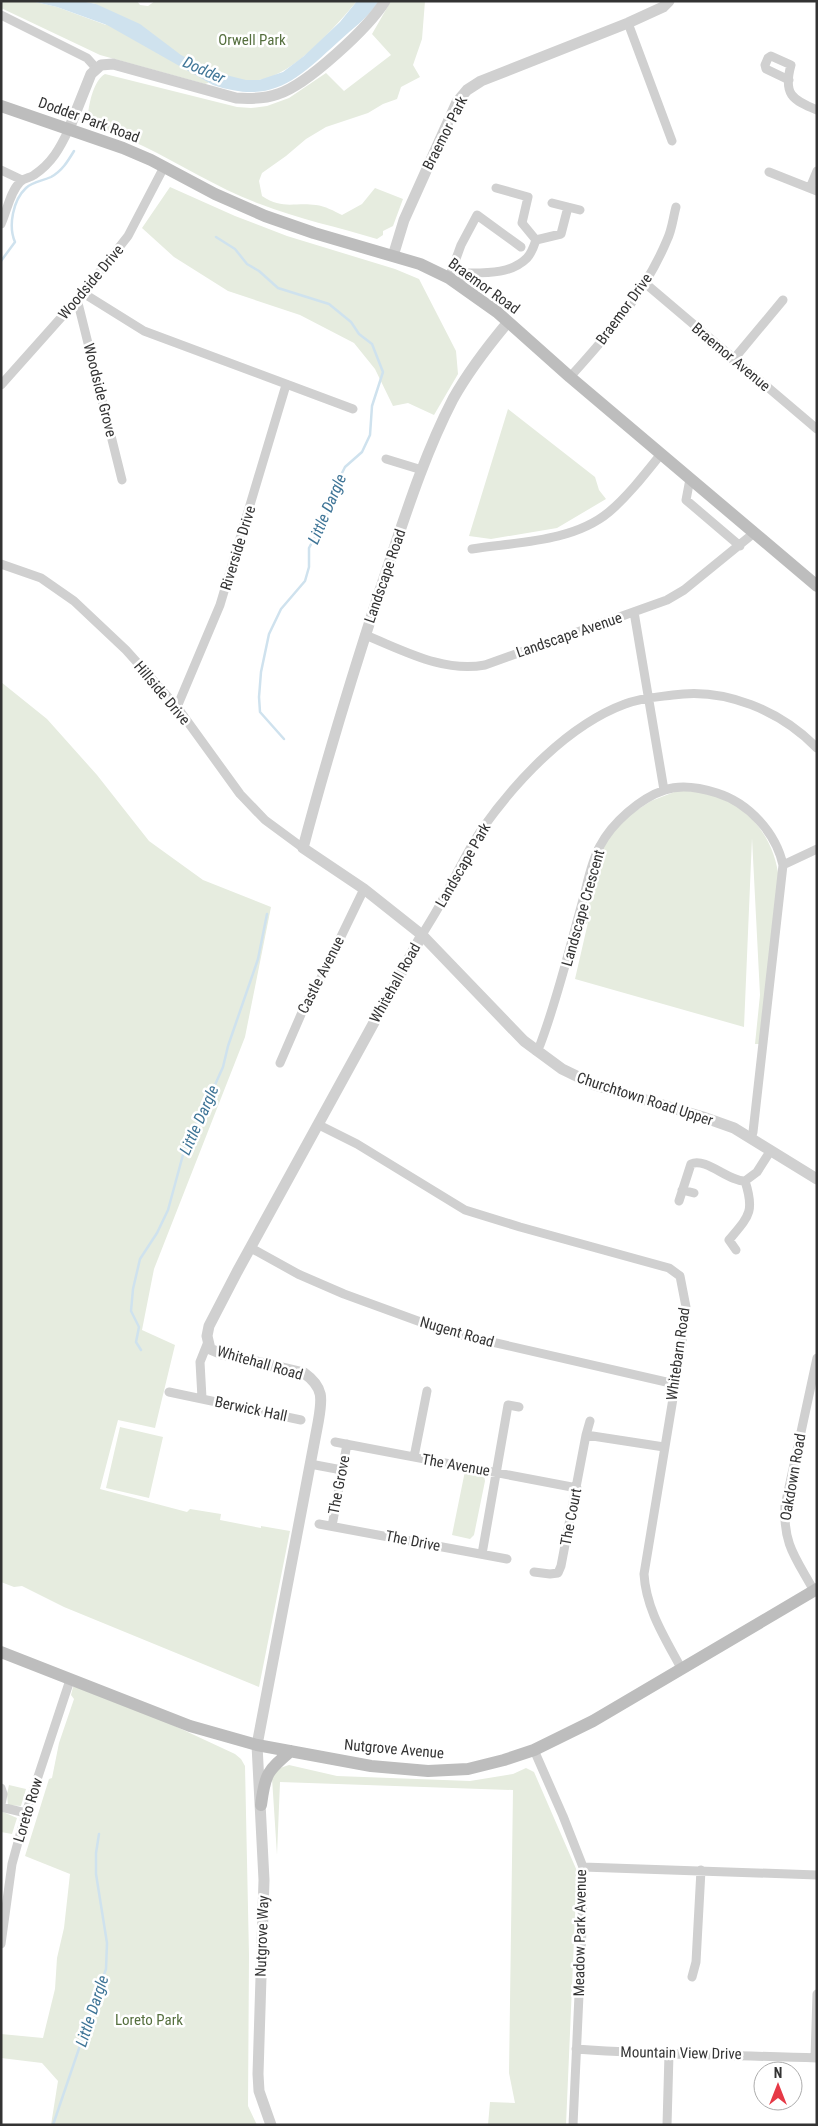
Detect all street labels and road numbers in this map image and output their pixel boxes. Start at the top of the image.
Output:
street label: Dodder Park Road [36,93,142,147]
street label: Braemor Park [419,93,471,173]
street label: Woodside Drive [55,241,127,323]
street label: Braemor Road [445,254,523,318]
street label: Braemor Drive [592,270,656,348]
street label: Braemor Avenue [688,319,774,395]
street label: Woodside Grove [80,341,120,439]
street label: Riverside Drive [217,504,259,592]
street label: Landscape Road [361,527,409,625]
street label: Landscape Avenue [514,608,624,662]
street label: Hillside Drive [130,657,194,729]
street label: Landscape Park [432,819,495,910]
street label: Landscape Crescent [558,848,608,968]
street label: Castle Avenue [294,933,348,1017]
street label: Whitehall Road [366,940,424,1026]
street label: Churchtown Road Upper [575,1068,716,1130]
street label: Whitebarn Road [663,1306,693,1402]
street label: Nugent Road [418,1313,496,1351]
street label: Whitehall Road [215,1342,305,1384]
street label: Berwick Hall [213,1393,289,1425]
street label: Oakdown Road [776,1432,810,1522]
street label: The Avenue [421,1450,491,1480]
street label: The Grove [324,1454,354,1516]
street label: The Court [557,1487,585,1547]
street label: The Drive [384,1527,442,1555]
street label: Nutgrove Avenue [343,1736,445,1762]
street label: Loreto Row [10,1775,46,1844]
street label: Meadow Park Avenue [570,1869,590,1997]
street label: Nutgrove Way [252,1895,272,1977]
street label: Mountain View Drive [620,2043,742,2063]

